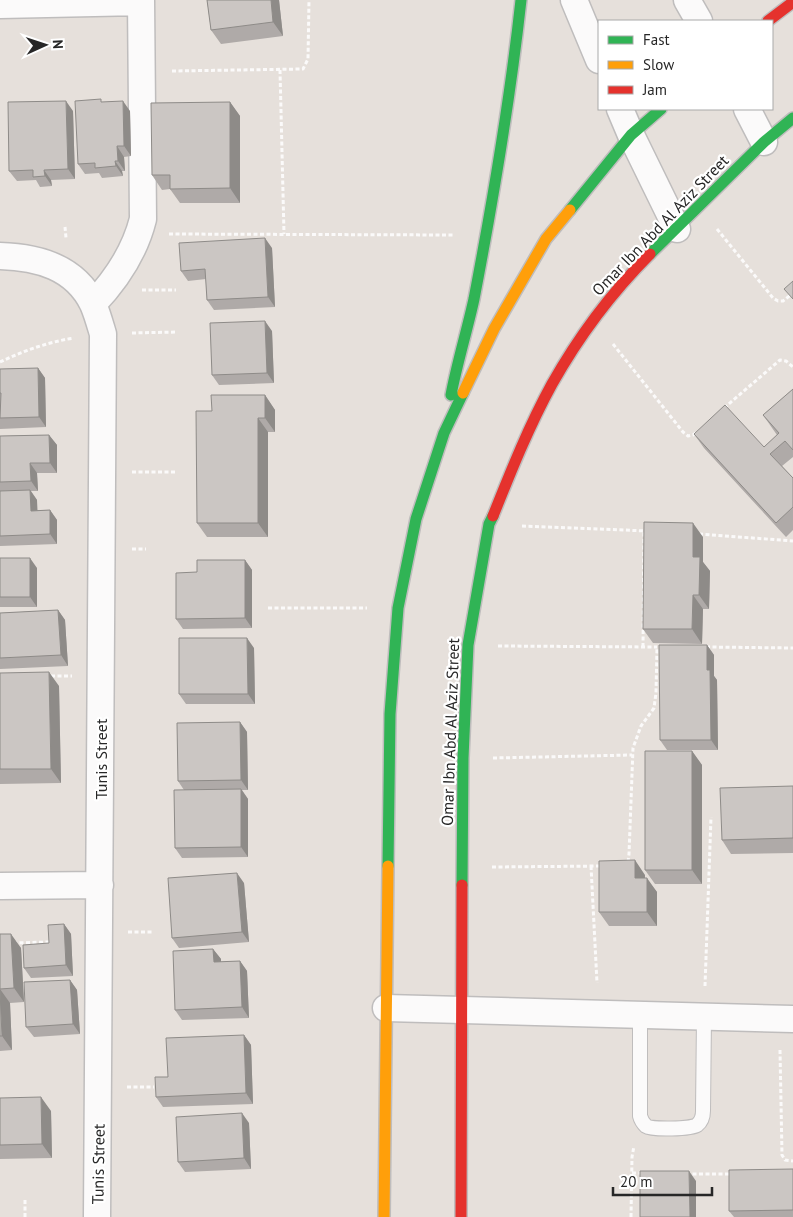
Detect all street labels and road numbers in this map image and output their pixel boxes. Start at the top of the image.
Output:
street label: Omar Ibn Abd Al Aziz Street [588,150,733,299]
street label: Omar Ibn Abd Al Aziz Street [437,637,463,826]
street label: Tunis Street [91,718,111,799]
street label: Tunis Street [87,1123,109,1205]

